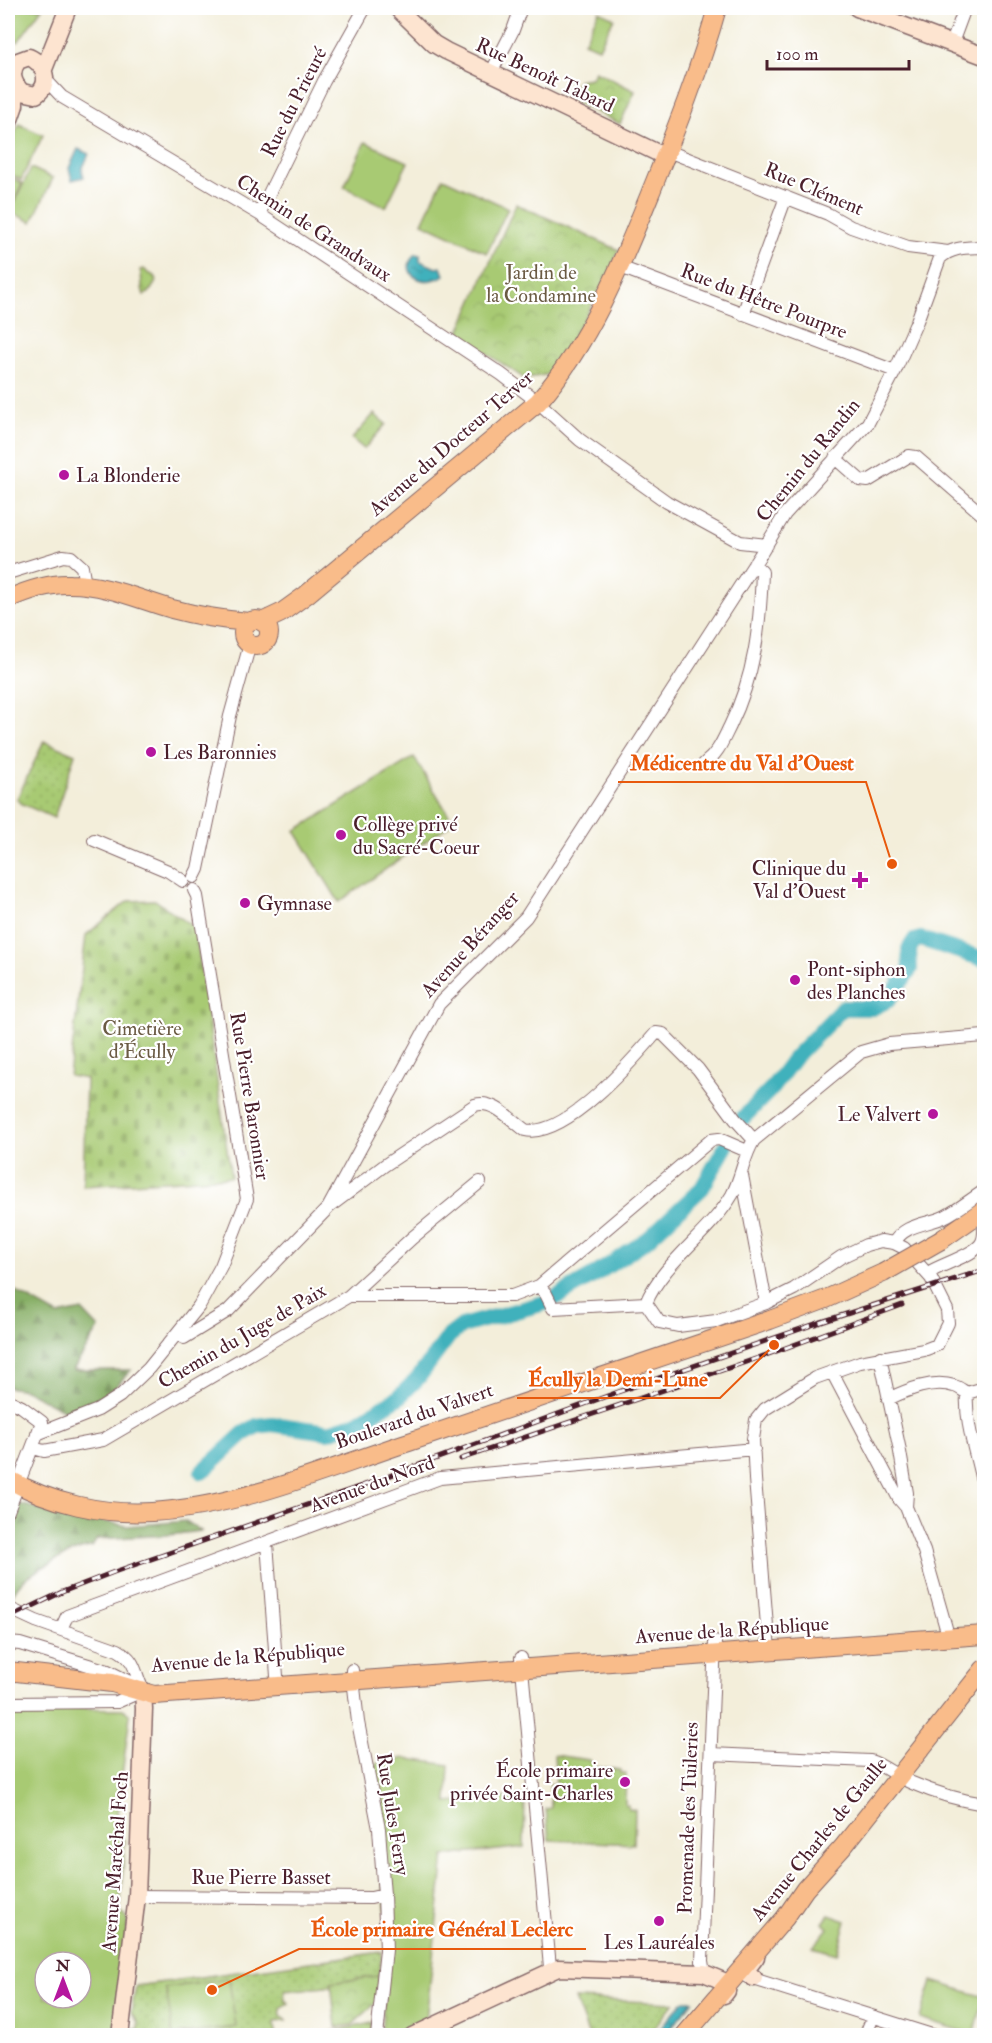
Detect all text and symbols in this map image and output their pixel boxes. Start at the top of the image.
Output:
street label: Rue Benoît Tabard [472,32,619,118]
scale bar [767,33,910,71]
street label: Rue du Prieuré [256,42,333,161]
text: 100 m [776,43,819,66]
street label: Rue Clément [761,157,868,221]
street label: Chemin de Grandvaux [232,169,396,288]
street label: Rue du Hêtre Pourpre [677,258,851,345]
park label: Jardin de la Condamine [486,260,596,308]
street label: Avenue du Docteur Terver [363,364,539,522]
street label: Chemin du Randin [751,393,865,527]
place label: La Blonderie [76,463,180,488]
marker: La Blonderie [57,468,71,482]
place label: Les Baronnies [163,740,276,765]
callout: Médicentre du Val d'Ouest [618,743,866,782]
marker: Les Baronnies [144,745,158,759]
text: Médicentre du Val d'Ouest [629,750,854,777]
place label: Collège privé du Sacré-Coeur [353,812,480,860]
marker: Collège privé du Sacré-Coeur [334,828,348,842]
place label: Clinique du Val d'Ouest [752,856,847,904]
marker: Clinique du Val d'Ouest [851,871,869,889]
street label: Avenue Béranger [415,885,525,1003]
place label: Gymnase [257,891,332,916]
marker: Gymnase [238,896,252,910]
place label: Pont-siphon des Planches [807,957,905,1005]
marker: Pont-siphon des Planches [788,973,802,987]
street label: Rue Pierre Baronnier [224,1010,276,1182]
park label: Cimetière d'Écully [102,1016,182,1064]
place label: Le Valvert [837,1102,922,1127]
marker: Le Valvert [926,1107,940,1121]
street label: Chemin du Juge de Paix [154,1278,331,1394]
callout: Écully la Demi-Lune [517,1359,720,1398]
text: Écully la Demi-Lune [528,1366,708,1393]
street label: Boulevard du Valvert [332,1377,497,1455]
street label: Avenue du Nord [305,1450,438,1518]
street label: Avenue de la République [633,1611,830,1650]
street label: Avenue de la République [149,1636,346,1679]
street label: Promenade des Tuileries [672,1721,704,1915]
street label: Rue Jules Ferry [371,1751,415,1878]
street label: Avenue Charles de Gaulle [745,1752,893,1927]
place label: École primaire privée Saint-Charles [449,1757,613,1807]
street label: Avenue Maréchal Foch [96,1770,134,1954]
marker: École primaire privée Saint-Charles [618,1775,632,1789]
street label: Rue Pierre Basset [191,1865,331,1890]
callout: École primaire Général Leclerc [299,1910,586,1949]
marker: Les Lauréales [652,1914,666,1928]
text: École primaire Général Leclerc [311,1916,574,1943]
place label: Les Lauréales [603,1930,715,1955]
north arrow [33,1950,93,2010]
text: N [55,1956,71,1976]

